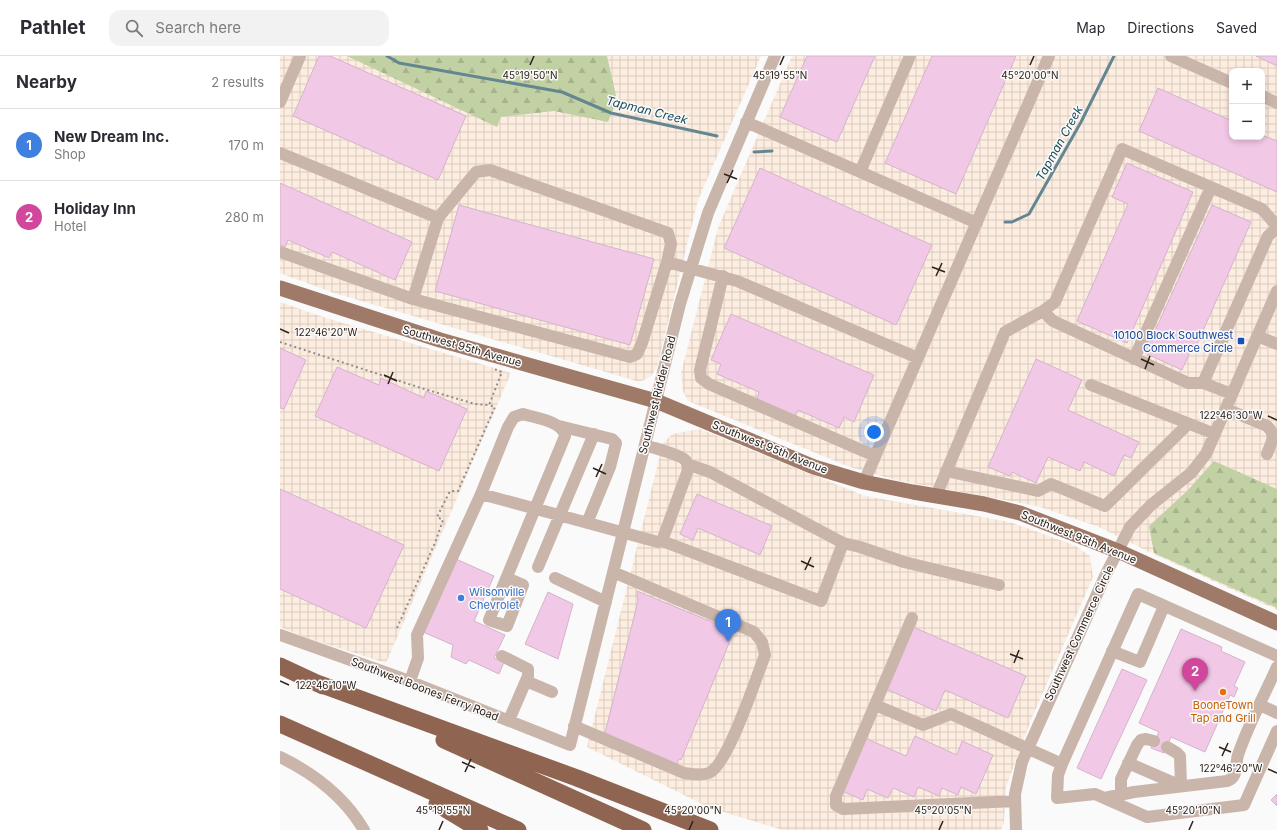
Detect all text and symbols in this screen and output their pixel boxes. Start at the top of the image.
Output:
search box [109,10,389,46]
text: Pathlet [20,16,85,39]
icon: search [123,17,145,39]
text: Search here [155,18,241,37]
text: Map [1076,19,1105,36]
text: Directions [1127,19,1194,36]
text: Saved [1216,19,1257,36]
map controls [1229,68,1265,140]
button: + [1229,68,1265,104]
text: 45°19'50"N [503,69,557,81]
text: 45°19'55"N [753,69,807,81]
text: 45°20'00"N [1001,69,1059,81]
text: Nearby [16,72,77,92]
text: 2 results [211,74,264,90]
water label: Tapman Creek [605,93,690,127]
water label: Tapman Creek [1032,103,1086,183]
button: − [1229,104,1265,140]
text: New Dream Inc. [54,127,169,146]
text: 1 [26,137,32,153]
text: 170 m [228,137,264,153]
text: Shop [54,146,86,162]
text: Holiday Inn [54,199,136,218]
text: 2 [25,209,33,225]
text: 280 m [225,209,264,225]
text: Hotel [54,218,86,234]
street label: Southwest 95th Avenue [401,322,523,370]
text: 122°46'20"W [295,326,358,338]
place label: 10100 Block Southwest Commerce Circle [1113,328,1233,355]
street label: Southwest Ridder Road [636,334,678,456]
marker: 10100 Block Southwest Commerce Circle [1236,336,1246,346]
text: 122°46'30"W [1199,409,1263,421]
street label: Southwest 95th Avenue [710,417,830,477]
your location [864,422,884,442]
street label: Southwest 95th Avenue [1019,507,1139,567]
street label: Southwest Commerce Circle [1041,563,1117,703]
place label: Wilsonville Chevrolet [469,585,525,612]
marker: Wilsonville Chevrolet [456,593,466,603]
pin: 1 [715,609,741,642]
street label: Southwest Boones Ferry Road [349,654,501,724]
pin: 2 [1182,658,1208,691]
text: 122°46'10"W [296,679,357,691]
marker: BooneTown Tap and Grill [1218,687,1228,697]
place label: BooneTown Tap and Grill [1190,698,1256,725]
text: 122°46'20"W [1200,762,1263,774]
text: 45°19'55"N [416,804,470,816]
text: 45°20'00"N [664,804,722,816]
text: 45°20'05"N [914,804,972,816]
text: 45°20'10"N [1165,804,1221,816]

